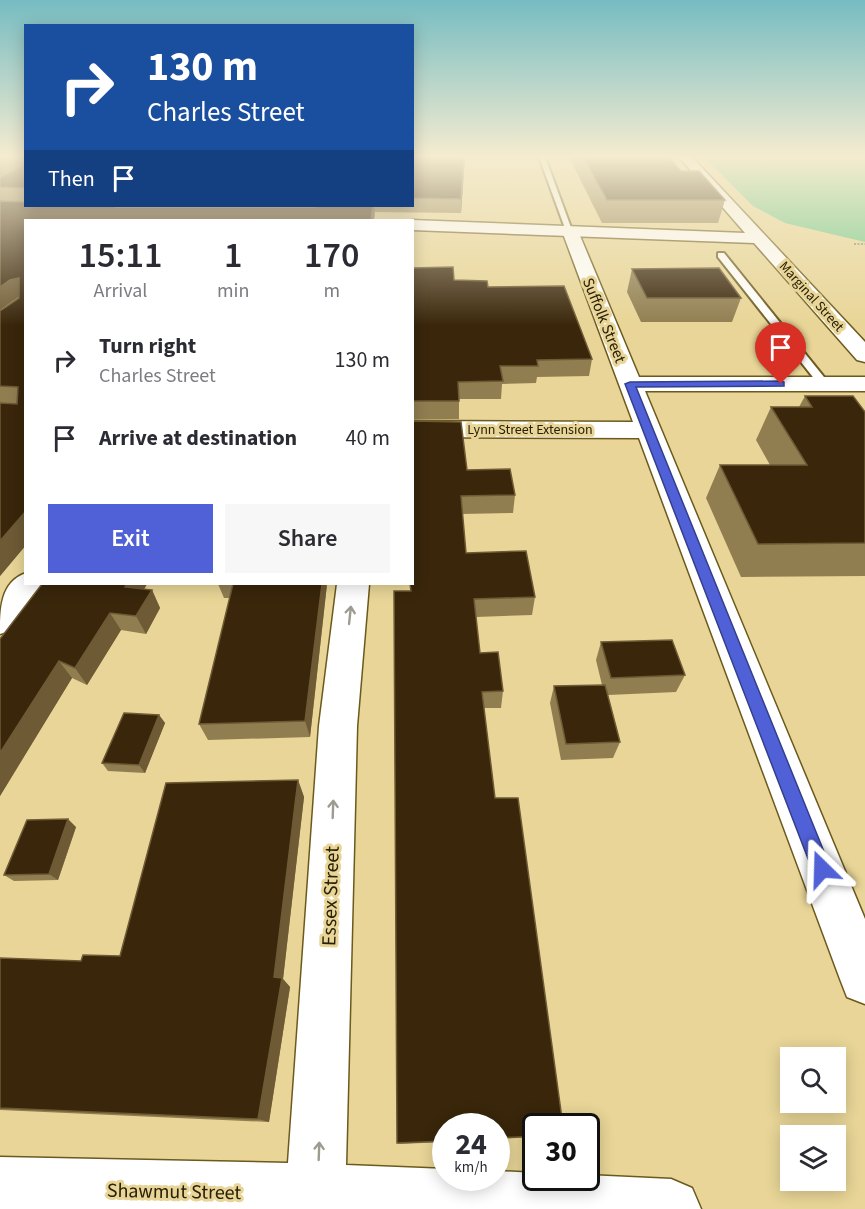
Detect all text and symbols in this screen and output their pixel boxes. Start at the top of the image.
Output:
text: 130 m [147,37,258,97]
icon: right [48,48,126,126]
text: Charles Street [147,93,305,132]
icon: arrive [107,162,140,195]
text: Then [48,163,95,195]
text: 15:11 [79,230,162,281]
text: 1 [224,230,242,281]
text: 170 [304,230,359,281]
street label: Marginal Street [774,257,849,336]
street label: Suffolk Street [577,274,631,367]
text: Arrival [94,277,147,305]
text: min [217,277,249,305]
text: m [323,277,340,305]
pin [755,322,806,384]
text: Turn right [99,330,196,362]
icon: arrive [764,331,797,364]
icon: right [48,344,81,377]
text: 130 m [335,344,390,376]
text: Charles Street [99,362,216,390]
street label: Lynn Street Extension [467,420,593,440]
icon: arrive [48,422,81,455]
text: Arrive at destination [99,422,297,454]
text: 40 m [345,422,390,454]
button: Exit [48,504,213,573]
button: Share [225,504,390,573]
one-way arrow [345,605,356,625]
one-way arrow [328,800,339,820]
position arrow [790,837,854,901]
street label: Essex Street [315,845,347,947]
map controls [780,1047,846,1191]
button: search [780,1047,846,1113]
speed limit sign: 30 [522,1113,600,1191]
text: 24 [455,1123,487,1166]
button: layers [780,1125,846,1191]
one-way arrow [313,1141,324,1161]
text: km/h [454,1157,488,1178]
street label: Shawmut Street [107,1177,242,1207]

